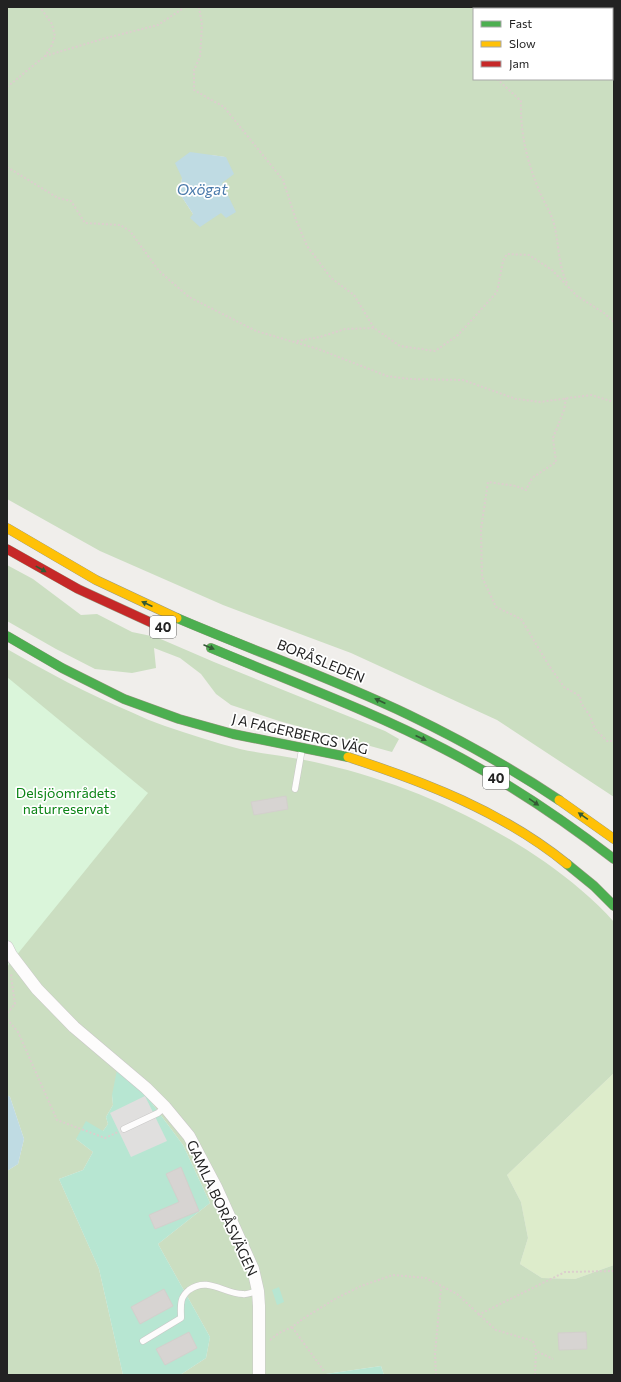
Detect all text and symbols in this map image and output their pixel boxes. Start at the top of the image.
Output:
legend [473,8,613,80]
text: Fast [509,16,532,30]
text: Slow [509,36,536,50]
text: Jam [509,56,529,71]
water label: Oxögat [177,180,228,198]
one-way arrow [35,565,47,572]
one-way arrow [140,601,152,607]
road number: 40 [150,616,176,638]
street label: BORÅSLEDEN [275,635,368,686]
one-way arrow [204,645,216,651]
one-way arrow [375,698,386,704]
street label: J A FAGERBERGS VÄG [230,710,370,757]
one-way arrow [415,735,426,741]
road number: 40 [483,767,509,789]
park label: Delsjöområdets naturreservat [16,784,116,817]
one-way arrow [529,798,539,806]
one-way arrow [577,812,588,820]
street label: GAMLA BORÅSVÄGEN [183,1137,261,1278]

